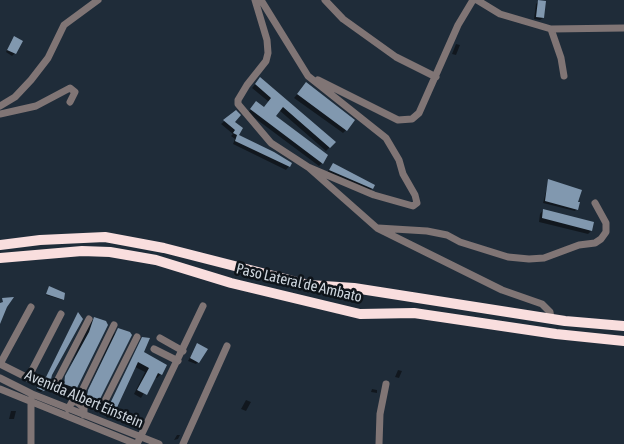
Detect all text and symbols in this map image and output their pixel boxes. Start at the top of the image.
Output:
street label: Paso Lateral de Ambato [234,260,364,306]
street label: Avenida Albert Einstein [22,366,146,432]

